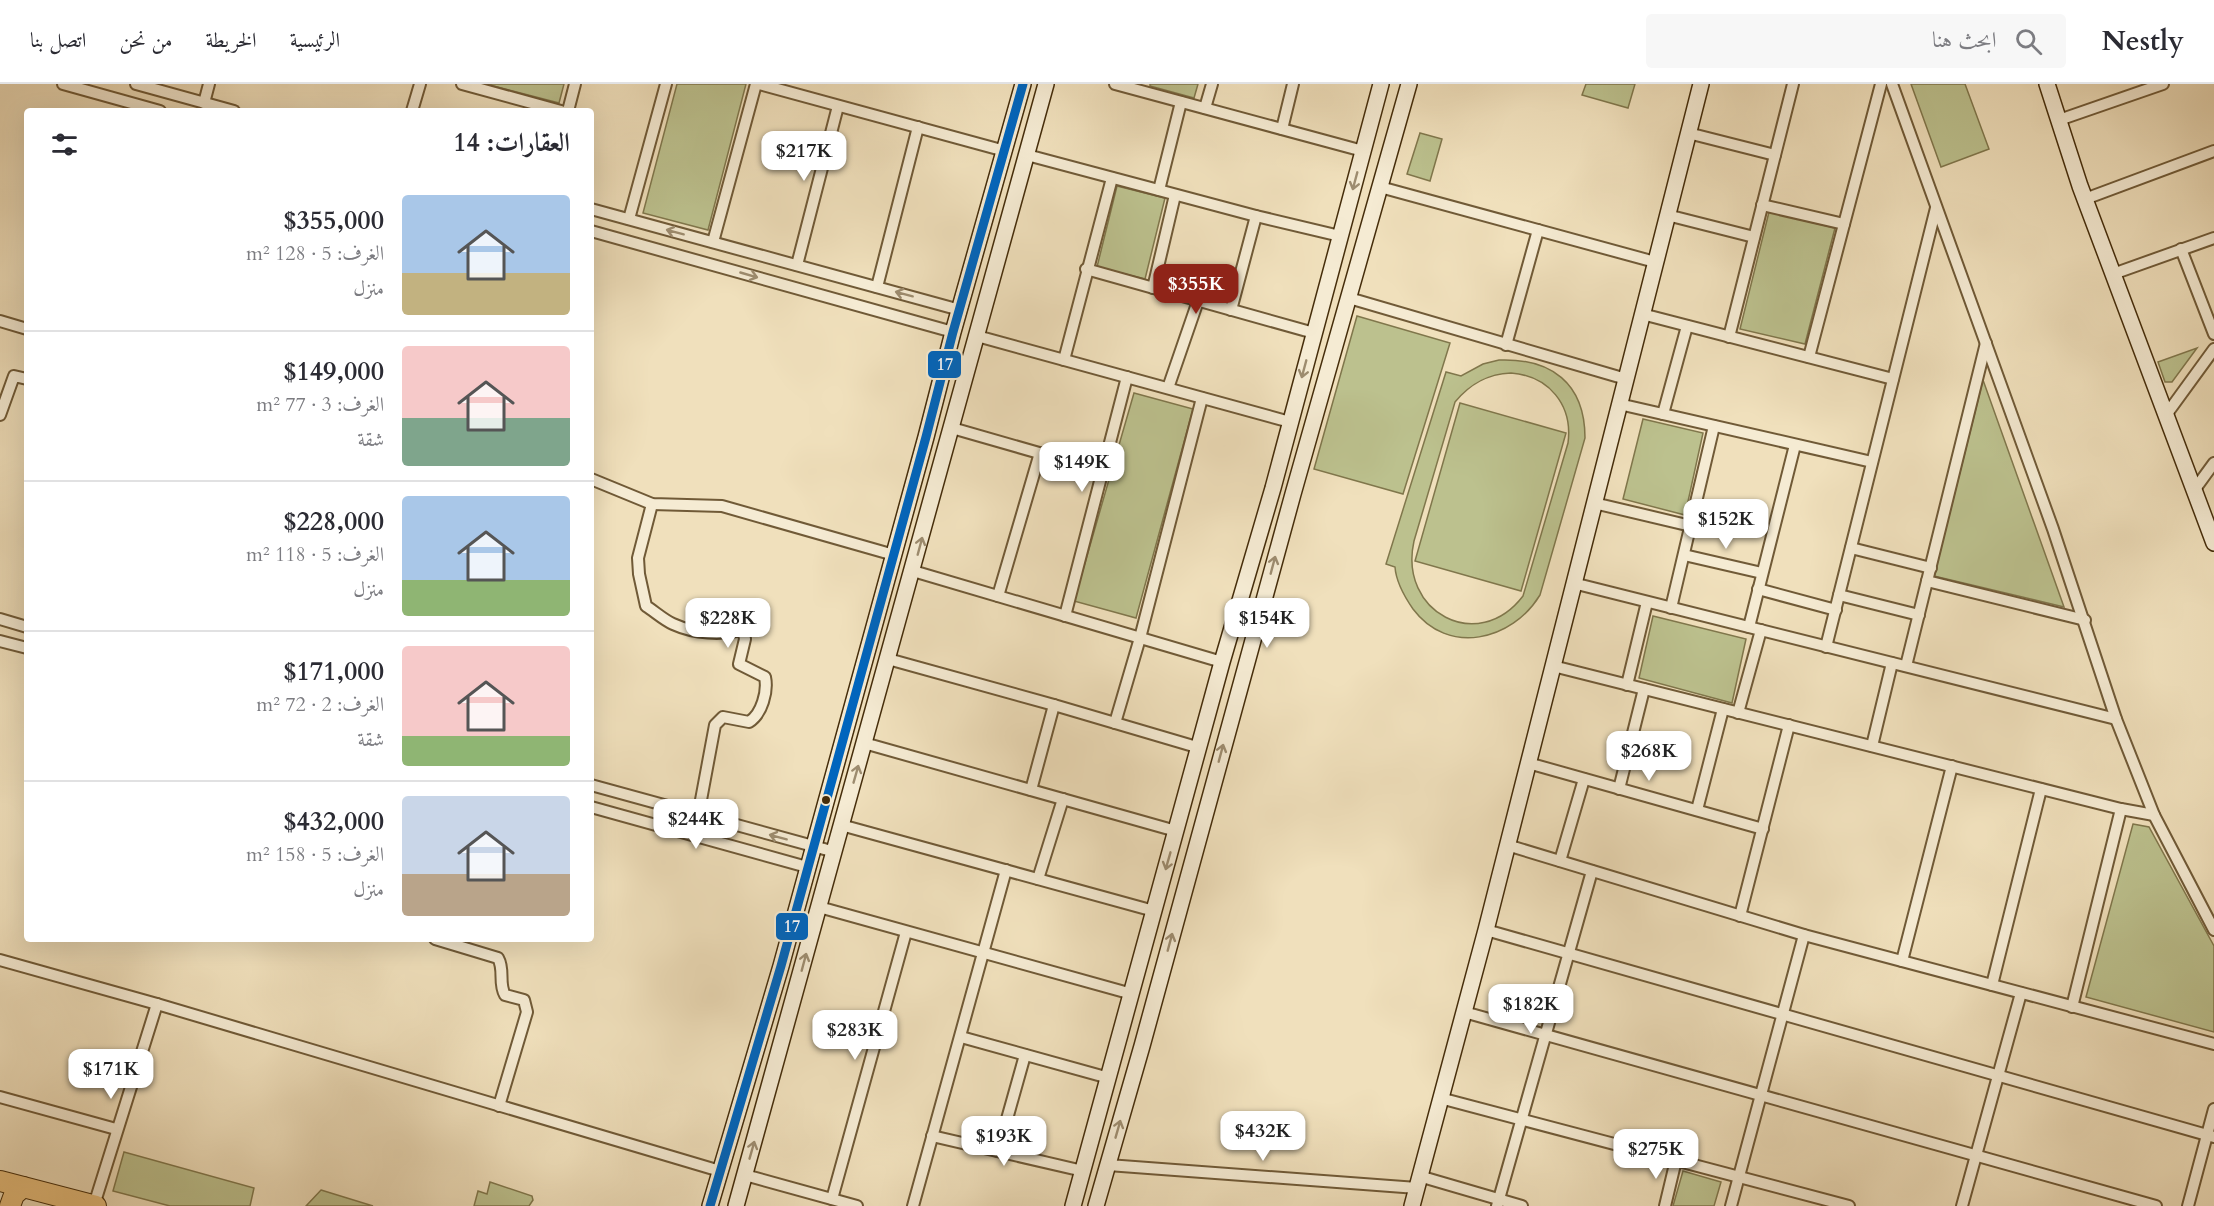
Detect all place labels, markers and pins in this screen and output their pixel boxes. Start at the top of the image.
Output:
pin: $217K [762,131,846,182]
pin: $355K [1154,264,1238,315]
pin: $149K [1040,442,1124,493]
pin: $152K [1684,499,1768,550]
pin: $228K [686,598,770,649]
pin: $154K [1225,598,1309,649]
pin: $268K [1607,731,1691,782]
unlabelled marker [820,794,832,806]
pin: $244K [654,799,738,850]
pin: $182K [1489,984,1573,1035]
pin: $283K [813,1010,897,1061]
pin: $171K [69,1049,153,1100]
pin: $432K [1221,1111,1305,1162]
pin: $193K [962,1116,1046,1167]
pin: $275K [1614,1129,1698,1180]

